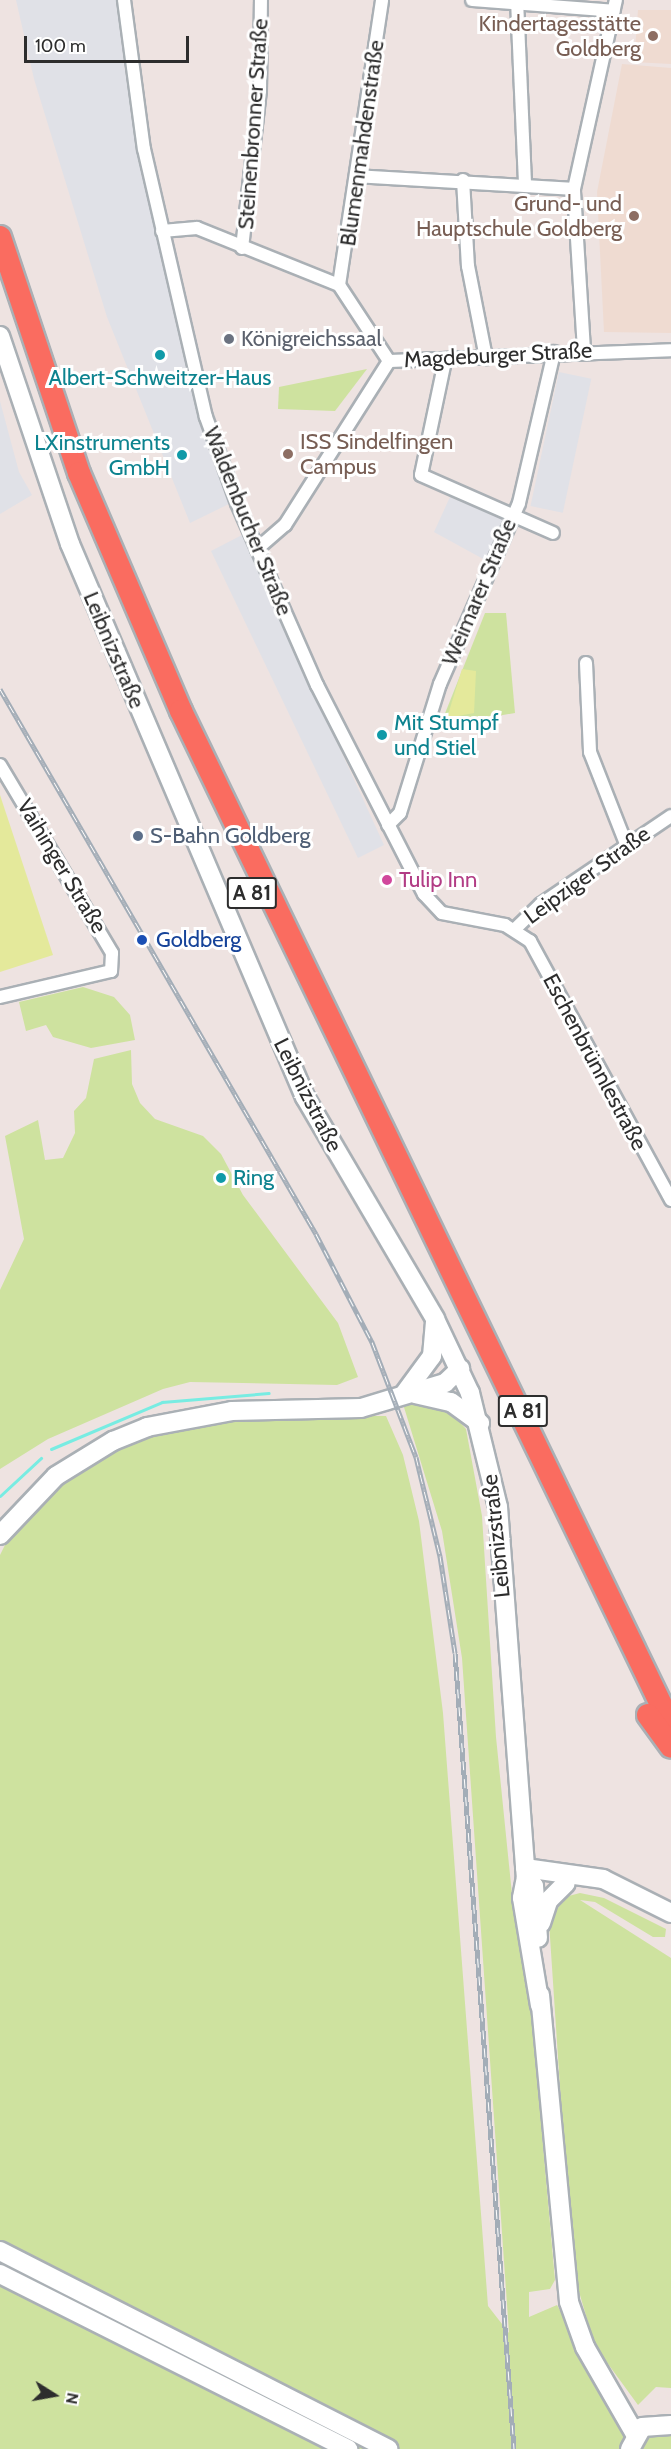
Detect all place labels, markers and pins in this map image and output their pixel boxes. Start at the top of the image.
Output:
place label: Kindertagesstätte Goldberg [478,10,641,62]
marker: Kindertagesstätte Goldberg [646,29,660,43]
place label: Grund- und Hauptschule Goldberg [416,190,622,242]
marker: Grund- und Hauptschule Goldberg [627,209,641,223]
place label: Königreichssaal [241,326,382,352]
marker: Königreichssaal [222,332,236,346]
marker: Albert-Schweitzer-Haus [153,348,167,362]
place label: Albert-Schweitzer-Haus [49,365,271,391]
place label: ISS Sindelfingen Campus [300,428,453,480]
place label: LXinstruments GmbH [34,429,170,481]
marker: ISS Sindelfingen Campus [281,447,295,461]
marker: LXinstruments GmbH [175,448,189,462]
place label: Mit Stumpf und Stiel [394,709,499,760]
marker: Mit Stumpf und Stiel [375,728,389,742]
place label: S-Bahn Goldberg [150,823,310,849]
marker: S-Bahn Goldberg [131,829,145,843]
place label: Tulip Inn [399,867,477,893]
marker: Tulip Inn [380,873,394,887]
place label: Goldberg [156,927,241,953]
marker: Goldberg [133,931,151,949]
place label: Ring [233,1165,274,1191]
marker: Ring [214,1171,228,1185]

